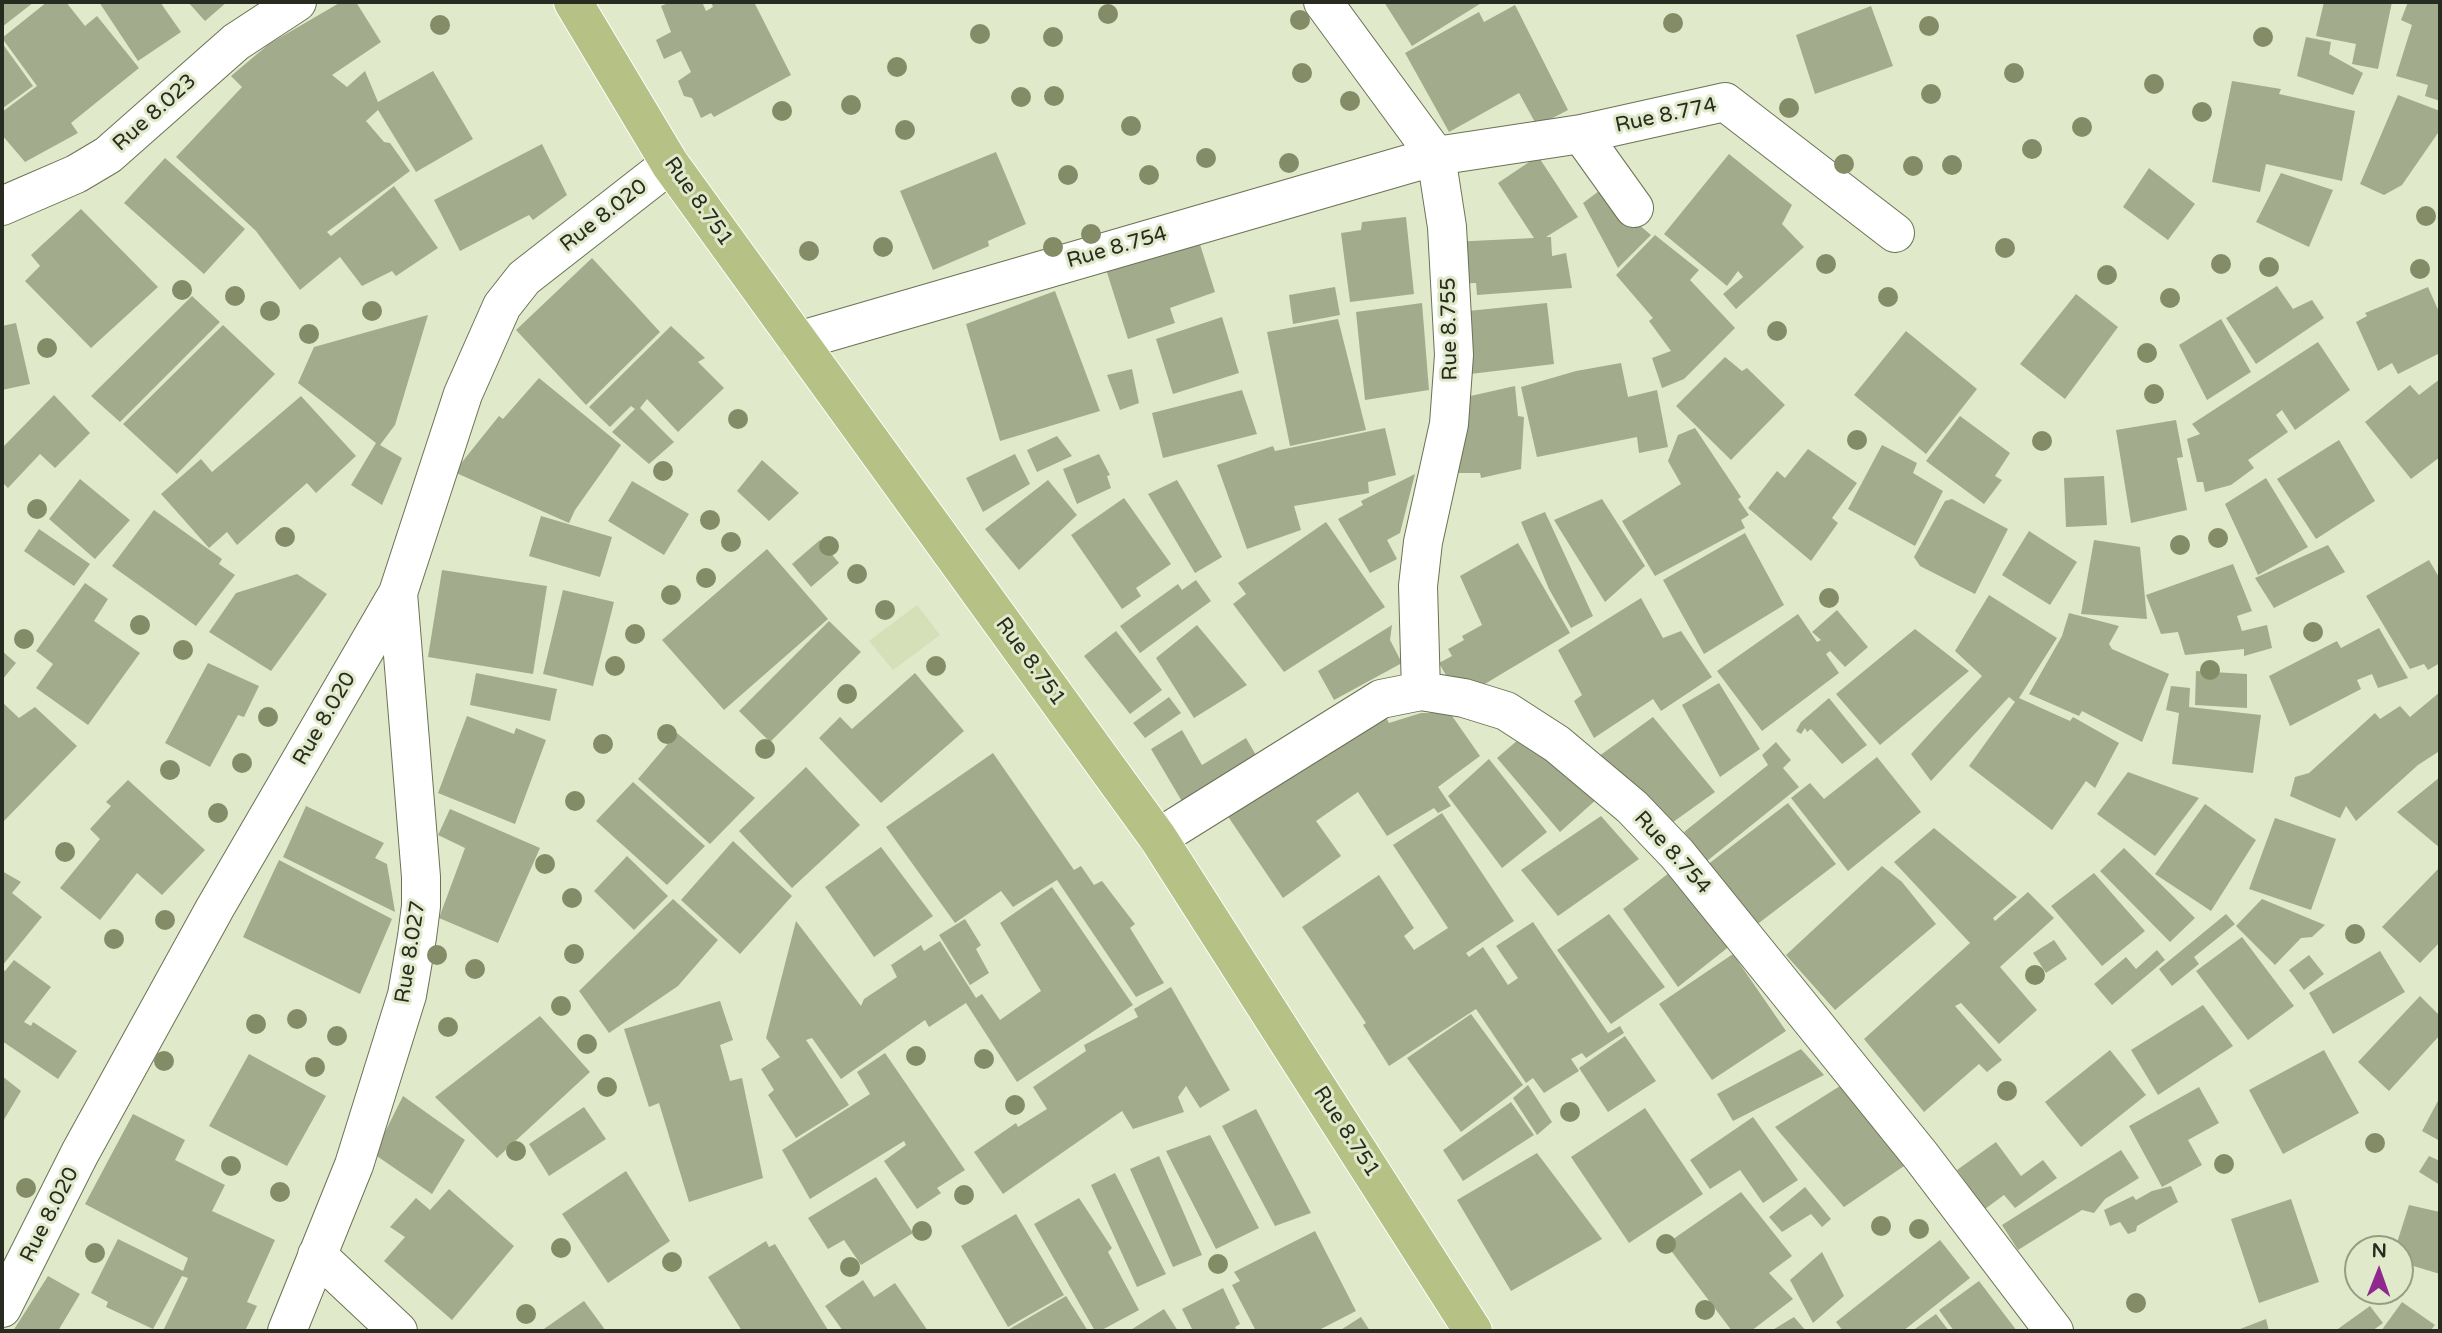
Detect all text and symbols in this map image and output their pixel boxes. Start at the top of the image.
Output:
street label: Rue 8.023 [108,69,202,157]
street label: Rue 8.774 [1613,93,1719,139]
street label: Rue 8.751 [658,153,738,251]
street label: Rue 8.020 [556,174,652,258]
street label: Rue 8.754 [1064,222,1170,274]
street label: Rue 8.755 [1437,277,1463,381]
street label: Rue 8.751 [990,613,1070,711]
street label: Rue 8.020 [288,668,362,770]
street label: Rue 8.754 [1628,806,1716,900]
street label: Rue 8.027 [390,899,432,1005]
street label: Rue 8.751 [1307,1082,1385,1182]
street label: Rue 8.020 [15,1163,85,1267]
north arrow [2344,1235,2414,1305]
text: N [2372,1240,2387,1262]

